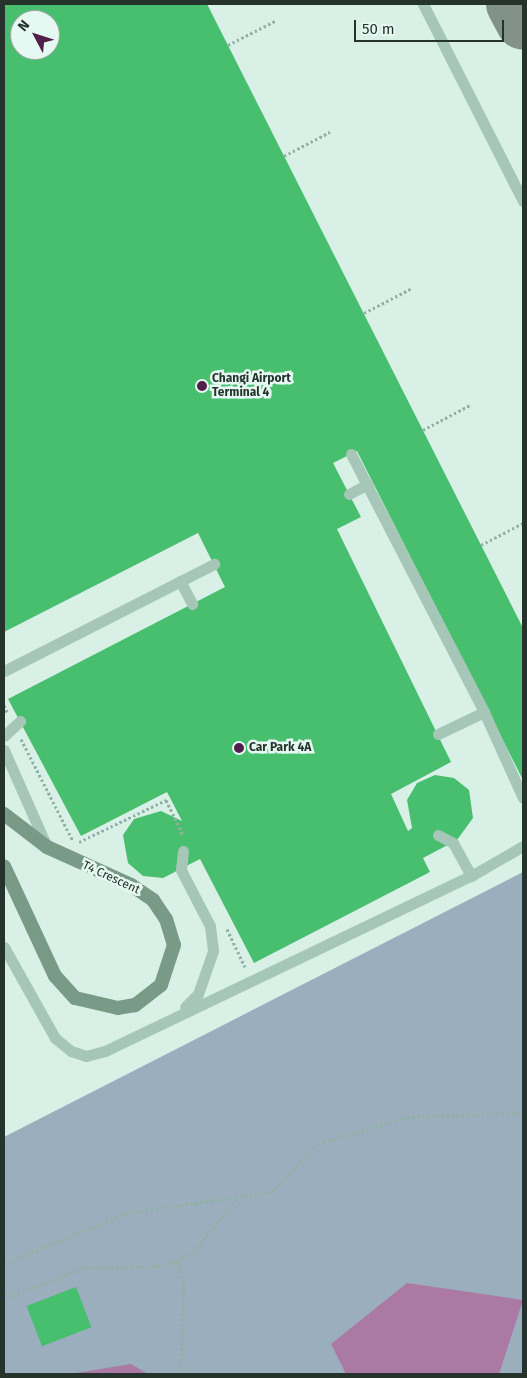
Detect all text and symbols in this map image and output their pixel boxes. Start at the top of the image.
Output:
north arrow [10,10,60,60]
scale bar [357,10,507,42]
text: N [14,17,33,35]
text: 50 m [362,20,395,38]
place label: Changi Airport Terminal 4 [212,372,291,400]
marker: Changi Airport Terminal 4 [196,380,208,392]
place label: Car Park 4A [249,741,311,755]
marker: Car Park 4A [233,742,245,754]
street label: T4 Crescent [80,858,142,898]

